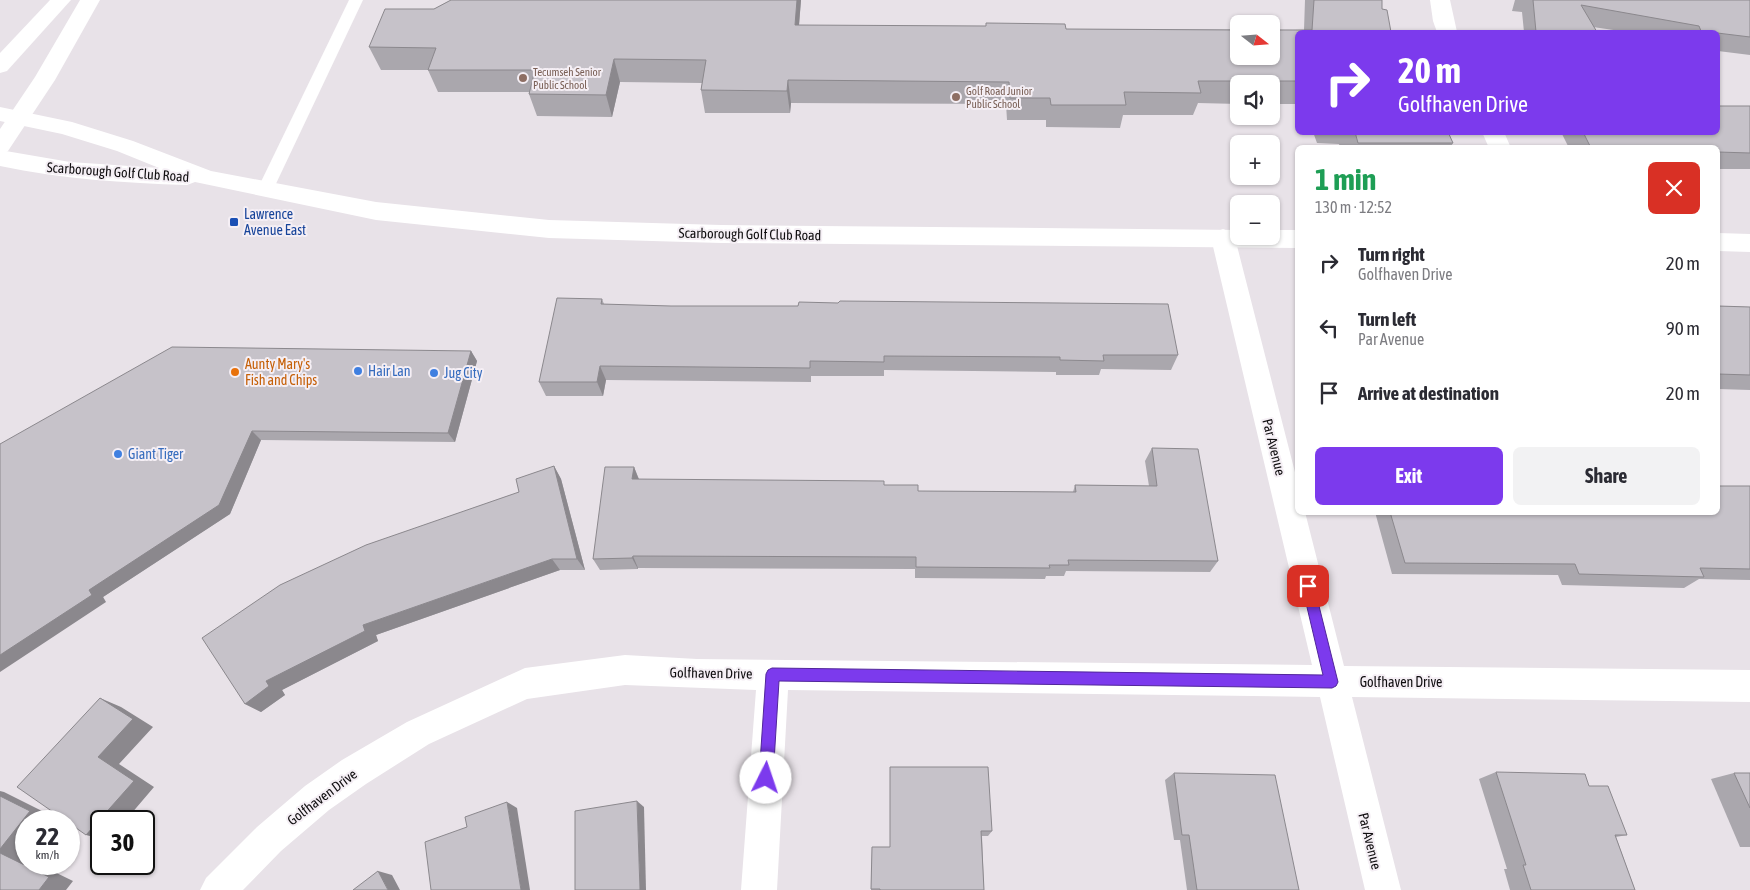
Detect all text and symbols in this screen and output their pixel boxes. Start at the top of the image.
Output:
north arrow [1230,15,1280,65]
map controls [1230,15,1280,245]
icon: right [1315,50,1380,115]
text: 20 m [1398,50,1461,90]
place label: Tecumseh Senior Public School [533,66,602,91]
marker: Tecumseh Senior Public School [517,72,529,84]
button: sound [1230,75,1280,125]
place label: Golf Road Junior Public School [966,85,1033,110]
marker: Golf Road Junior Public School [950,91,962,103]
text: Golfhaven Drive [1398,91,1528,117]
button: + [1230,135,1280,185]
street label: Scarborough Golf Club Road [46,159,190,185]
text: 1 min [1315,162,1376,196]
button: close [1648,162,1700,214]
button: − [1230,195,1280,245]
text: 130 m · 12:52 [1315,198,1392,216]
place label: Lawrence Avenue East [244,206,306,238]
marker: Lawrence Avenue East [228,216,240,228]
street label: Scarborough Golf Club Road [679,225,821,243]
text: Turn right [1358,243,1425,265]
icon: right [1315,249,1343,277]
text: 20 m [1666,252,1700,274]
text: Golfhaven Drive [1358,265,1453,283]
text: Turn left [1358,308,1416,330]
icon: left [1315,314,1343,342]
text: 90 m [1666,317,1700,339]
text: Par Avenue [1358,330,1424,348]
place label: Aunty Mary's Fish and Chips [245,356,317,388]
place label: Hair Lan [368,363,411,379]
marker: Hair Lan [352,365,364,377]
place label: Jug City [444,365,483,381]
marker: Aunty Mary's Fish and Chips [229,366,241,378]
marker: Jug City [428,367,440,379]
icon: arrive [1315,379,1343,407]
text: Arrive at destination [1358,382,1499,404]
text: 20 m [1666,382,1700,404]
street label: Par Avenue [1259,417,1289,477]
place label: Giant Tiger [128,446,184,462]
button: Exit [1315,447,1503,505]
button: Share [1513,447,1700,505]
marker: Giant Tiger [112,448,124,460]
pin [1287,565,1329,607]
icon: arrive [1294,572,1322,600]
street label: Golfhaven Drive [669,664,753,682]
street label: Golfhaven Drive [1360,674,1442,690]
position arrow [739,751,791,803]
street label: Golfhaven Drive [284,766,360,828]
speed limit sign: 30 [90,810,155,875]
street label: Par Avenue [1355,811,1385,871]
text: 22 [36,822,59,850]
text: km/h [36,848,59,862]

